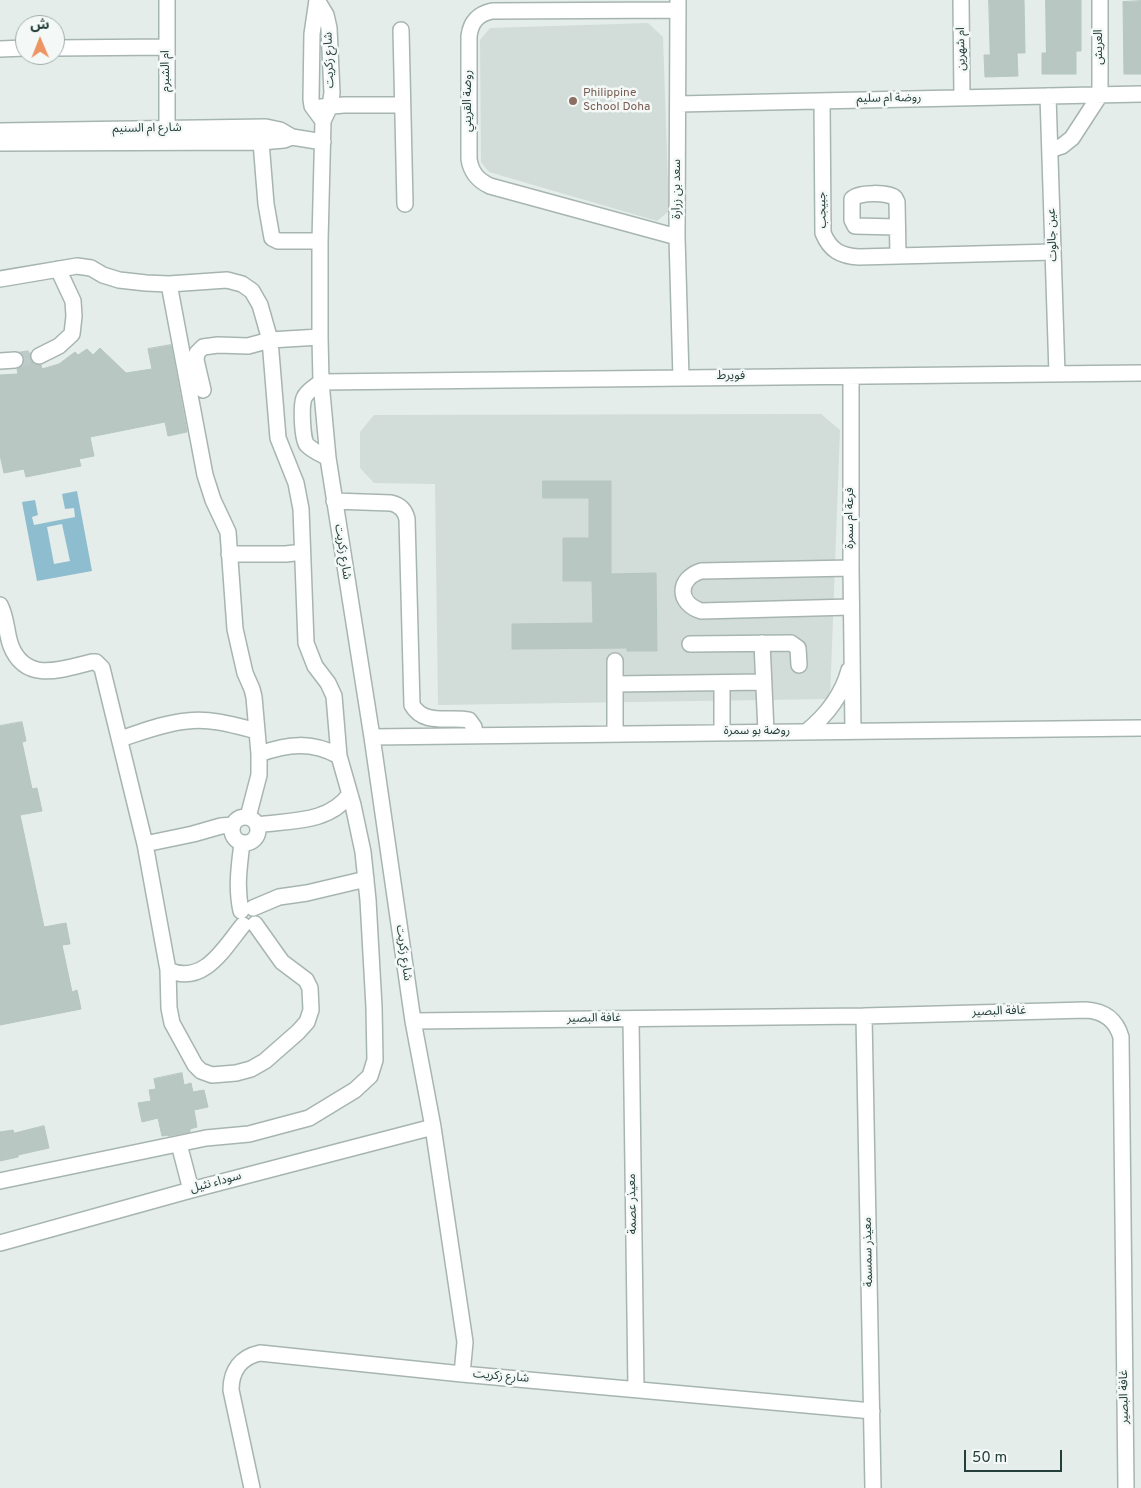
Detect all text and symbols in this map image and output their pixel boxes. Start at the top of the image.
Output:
north arrow [15,15,65,65]
text: ش [30,17,49,34]
street label: ام شهرين [954,27,970,71]
street label: العريش [1093,29,1107,65]
street label: شارع زكريت [322,32,338,88]
street label: ام الشبرم [160,50,174,92]
street label: روضة القريني [462,70,476,132]
place label: Philippine School Doha [583,87,650,115]
street label: روضة ام سليم [856,91,922,107]
marker: Philippine School Doha [567,95,579,107]
street label: شارع ام السنيم [112,121,182,137]
street label: سعد بن زرارة [671,159,685,219]
street label: جبيجب [815,192,831,228]
street label: عين جالوت [1045,208,1061,262]
street label: فويرط [717,370,745,384]
street label: فرعة ام سمرة [844,487,858,549]
street label: شارع زكريت [330,523,354,581]
street label: روضة بو سمرة [724,725,790,739]
street label: شارع زكريت [392,924,414,982]
street label: غافة البصير [972,1004,1026,1020]
street label: غافة البصير [567,1011,621,1027]
street label: سوداء نثيل [189,1169,243,1197]
street label: معيذر عصمة [625,1173,641,1235]
street label: معيذر سمسمة [861,1217,877,1287]
street label: شارع زكريت [472,1367,530,1387]
street label: غافة البصير [1117,1370,1133,1424]
scale bar [966,1440,1064,1472]
text: 50 m [972,1449,1007,1468]

